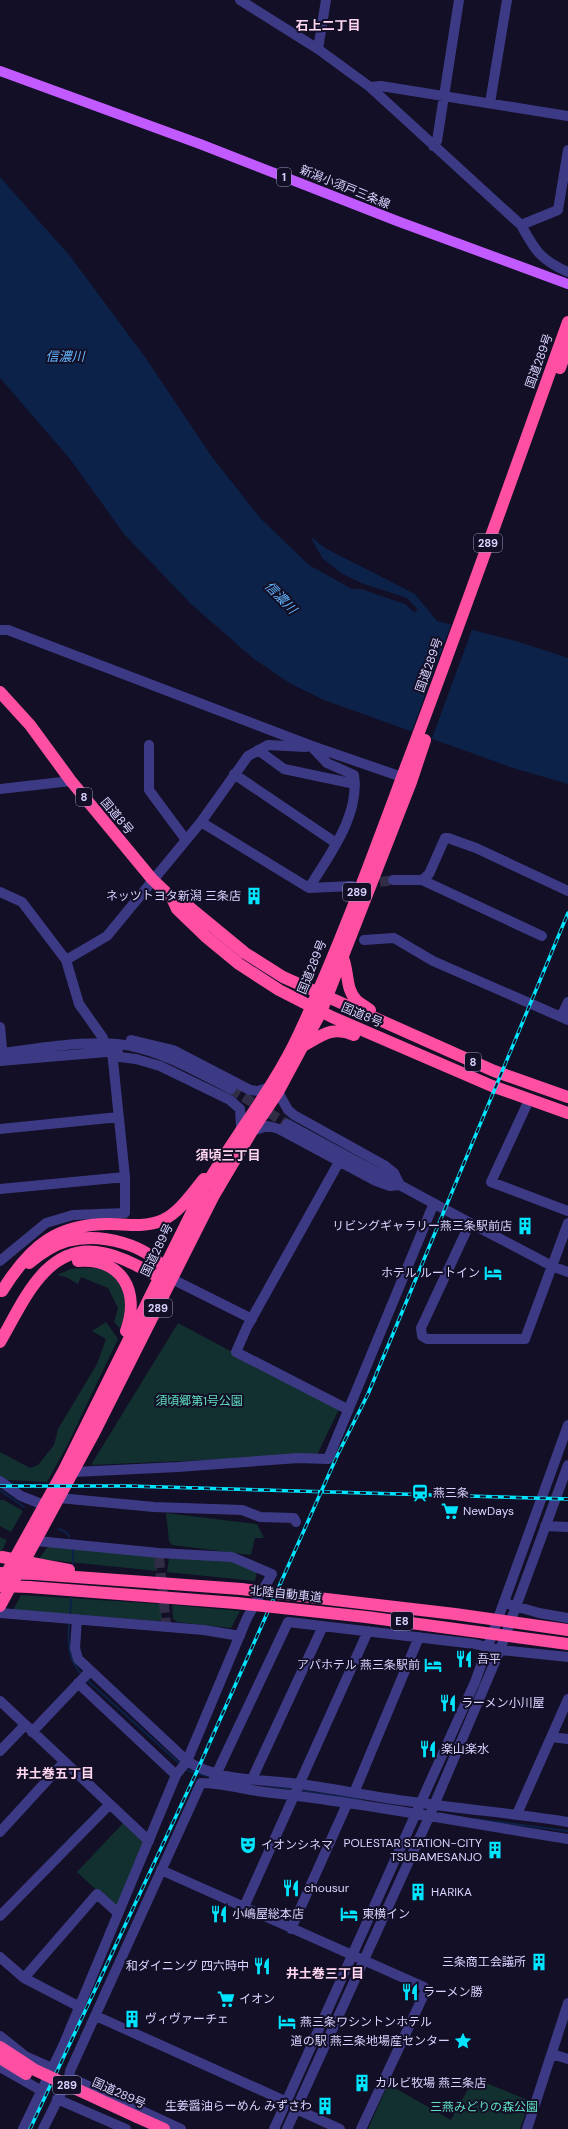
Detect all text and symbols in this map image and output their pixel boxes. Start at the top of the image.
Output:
district label: 石上二丁目 [295,17,361,34]
street label: 新潟小須戸三条線 [297,162,393,212]
road number: 1 [277,168,291,186]
street label: 国道289号 [522,331,556,391]
water label: 信濃川 [45,348,86,365]
road number: 289 [474,534,502,552]
water label: 信濃川 [261,577,302,619]
street label: 国道289号 [412,635,446,695]
road number: 8 [76,788,92,806]
street label: 国道8号 [97,794,137,838]
road number: 289 [343,883,371,901]
building icon: ネッツトヨタ新潟 三条店 [244,886,264,906]
place label: ネッツトヨタ新潟 三条店 [106,888,241,904]
street label: 国道289号 [294,937,330,997]
street label: 国道8号 [339,999,385,1031]
road number: 8 [465,1053,481,1071]
district label: 須頃三丁目 [195,1147,261,1164]
building icon: リビングギャラリー燕三条駅前店 [515,1216,535,1236]
place label: リビングギャラリー燕三条駅前店 [332,1218,512,1234]
street label: 国道289号 [137,1221,177,1279]
hotel icon: ホテル ルートイン [483,1263,503,1283]
place label: ホテル ルートイン [381,1265,480,1281]
road number: 289 [144,1299,172,1317]
park label: 須頃郷第1号公園 [155,1393,243,1409]
station icon: 燕三条 [410,1483,430,1503]
place label: 燕三条 [433,1485,469,1501]
supermarket icon: NewDays [440,1501,460,1521]
place label: NewDays [463,1503,514,1519]
street label: 北陸自動車道 [249,1582,323,1606]
road number: E8 [391,1612,413,1630]
restaurant icon: 吾平 [454,1649,474,1669]
place label: 吾平 [477,1651,501,1667]
hotel icon: アパホテル 燕三条駅前 [423,1655,443,1675]
place label: アパホテル 燕三条駅前 [297,1657,420,1673]
restaurant icon: ラーメン小川屋 [438,1693,458,1713]
place label: ラーメン小川屋 [461,1695,545,1711]
restaurant icon: 楽山楽水 [418,1739,438,1759]
place label: 楽山楽水 [441,1741,489,1757]
district label: 井土巻五丁目 [16,1765,94,1782]
theatre icon: イオンシネマ [238,1835,258,1855]
place label: POLESTAR STATION-CITY TSUBAMESANJO [344,1835,482,1865]
place label: イオンシネマ [261,1837,333,1853]
building icon: POLESTAR STATION-CITY TSUBAMESANJO [485,1840,505,1860]
restaurant icon: chousur [281,1878,301,1898]
place label: chousur [304,1880,350,1896]
building icon: HARIKA [408,1882,428,1902]
place label: HARIKA [431,1884,472,1900]
restaurant icon: 小嶋屋総本店 [209,1904,229,1924]
hotel icon: 東横イン [339,1904,359,1924]
place label: 小嶋屋総本店 [232,1906,304,1922]
place label: 東横イン [362,1906,410,1922]
building icon: 三条商工会議所 [529,1952,549,1972]
place label: 三条商工会議所 [442,1954,526,1970]
restaurant icon: 和ダイニング 四六時中 [252,1956,272,1976]
place label: 和ダイニング 四六時中 [126,1958,249,1974]
district label: 井土巻三丁目 [286,1965,364,1982]
restaurant icon: ラーメン勝 [400,1982,420,2002]
place label: ラーメン勝 [423,1984,483,2000]
supermarket icon: イオン [216,1989,236,2009]
place label: イオン [239,1991,275,2007]
building icon: ヴィヴァーチェ [122,2009,142,2029]
place label: ヴィヴァーチェ [145,2011,229,2027]
hotel icon: 燕三条ワシントンホテル [277,2012,297,2032]
place label: 燕三条ワシントンホテル [300,2014,432,2030]
place icon: 道の駅 燕三条地場産センター [453,2031,473,2051]
place label: 道の駅 燕三条地場産センター [291,2033,450,2049]
building icon: カルビ牧場 燕三条店 [352,2073,372,2093]
street label: 国道289号 [90,2074,148,2112]
place label: カルビ牧場 燕三条店 [375,2075,486,2091]
road number: 289 [53,2076,81,2094]
building icon: 生姜醤油らーめん みずさわ [315,2096,335,2116]
place label: 生姜醤油らーめん みずさわ [165,2098,312,2114]
park label: 三燕みどりの森公園 [430,2099,538,2115]

